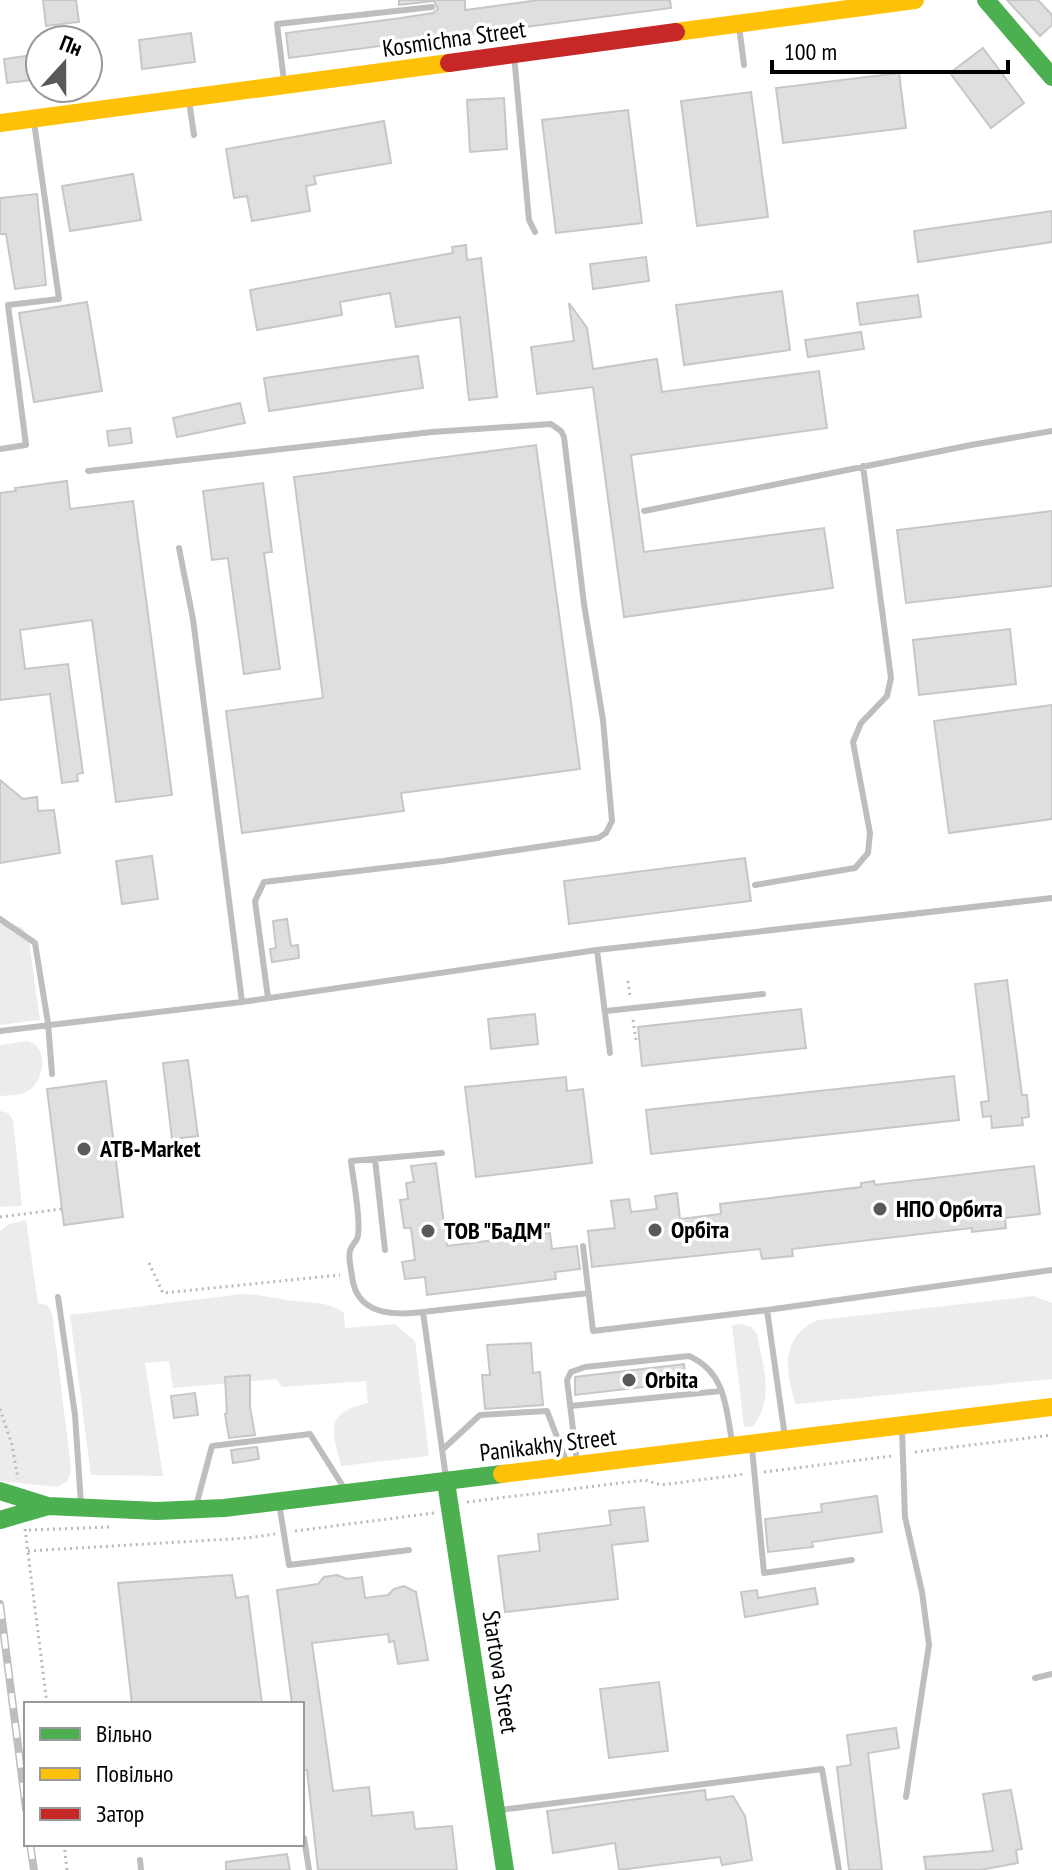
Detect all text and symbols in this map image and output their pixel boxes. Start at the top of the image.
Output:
street label: Kosmichna Street [380,13,528,64]
north arrow [24,24,104,104]
scale bar [772,24,1008,74]
text: Пн [56,28,86,62]
text: 100 m [784,36,837,67]
place label: ATB-Market [99,1133,201,1164]
marker: ATB-Market [75,1140,93,1158]
place label: НПО Орбита [896,1193,1003,1224]
marker: НПО Орбита [871,1200,889,1218]
place label: Орбіта [671,1214,729,1245]
place label: ТОВ "БаДМ" [444,1215,551,1246]
marker: Орбіта [646,1221,664,1239]
marker: ТОВ "БаДМ" [419,1222,437,1240]
place label: Orbita [645,1364,698,1395]
marker: Orbita [620,1371,638,1389]
street label: Panikakhy Street [478,1421,618,1468]
street label: Startova Street [475,1608,526,1736]
legend [24,1702,304,1846]
text: Вільно [96,1718,152,1749]
text: Повільно [96,1758,173,1789]
text: Затор [96,1798,144,1829]

